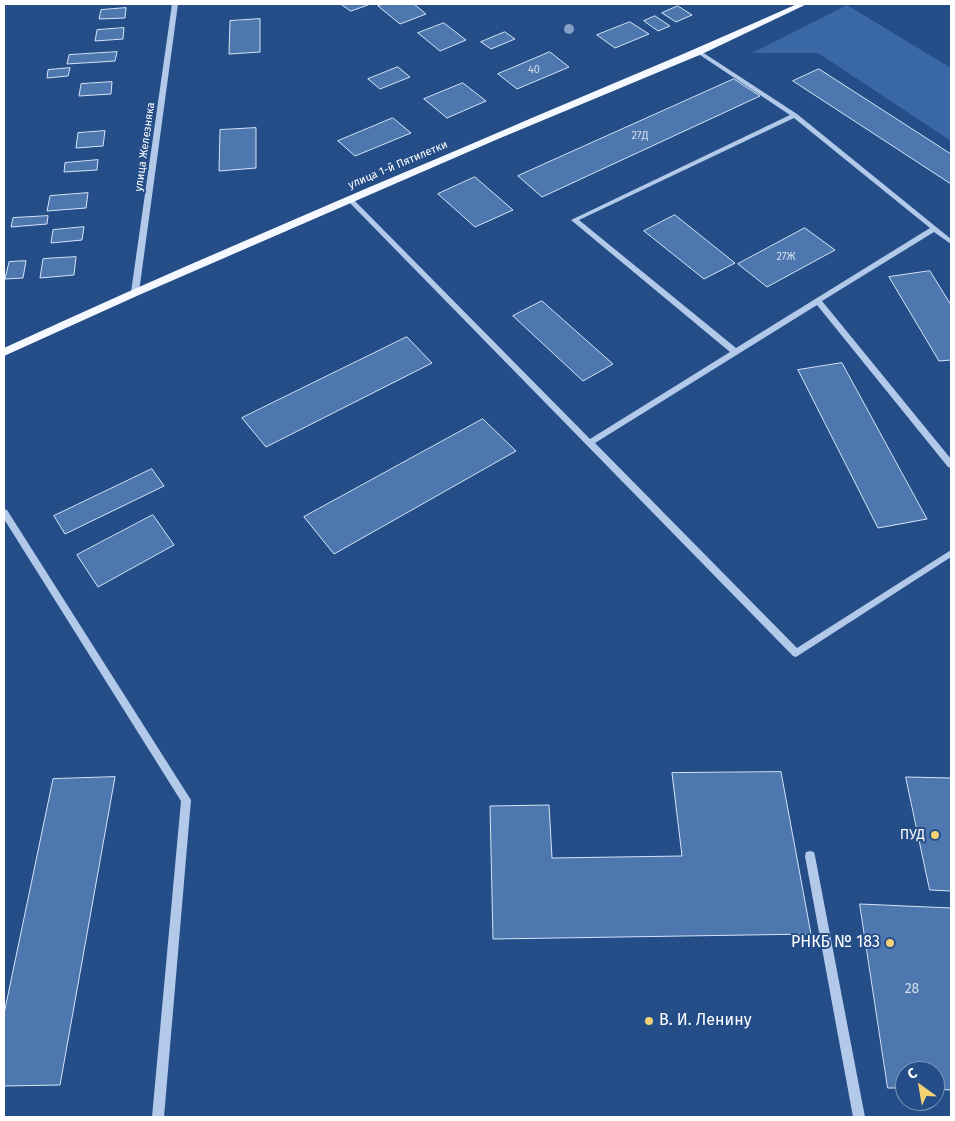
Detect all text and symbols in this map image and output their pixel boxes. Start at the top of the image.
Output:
house number: 40 [528,63,540,77]
street label: улица Железняка [132,102,158,192]
house number: 27Д [632,129,648,143]
street label: улица 1-й Пятилетки [346,138,450,192]
house number: 27Ж [776,250,796,264]
place label: ПУД [900,827,925,843]
marker: ПУД [929,829,941,841]
place label: РНКБ № 183 [791,933,880,953]
marker: РНКБ № 183 [884,937,896,949]
house number: 28 [905,981,919,997]
place label: В. И. Ленину [659,1011,752,1031]
marker: В. И. Ленину [643,1015,655,1027]
north arrow [895,1061,945,1111]
text: С [904,1064,920,1083]

